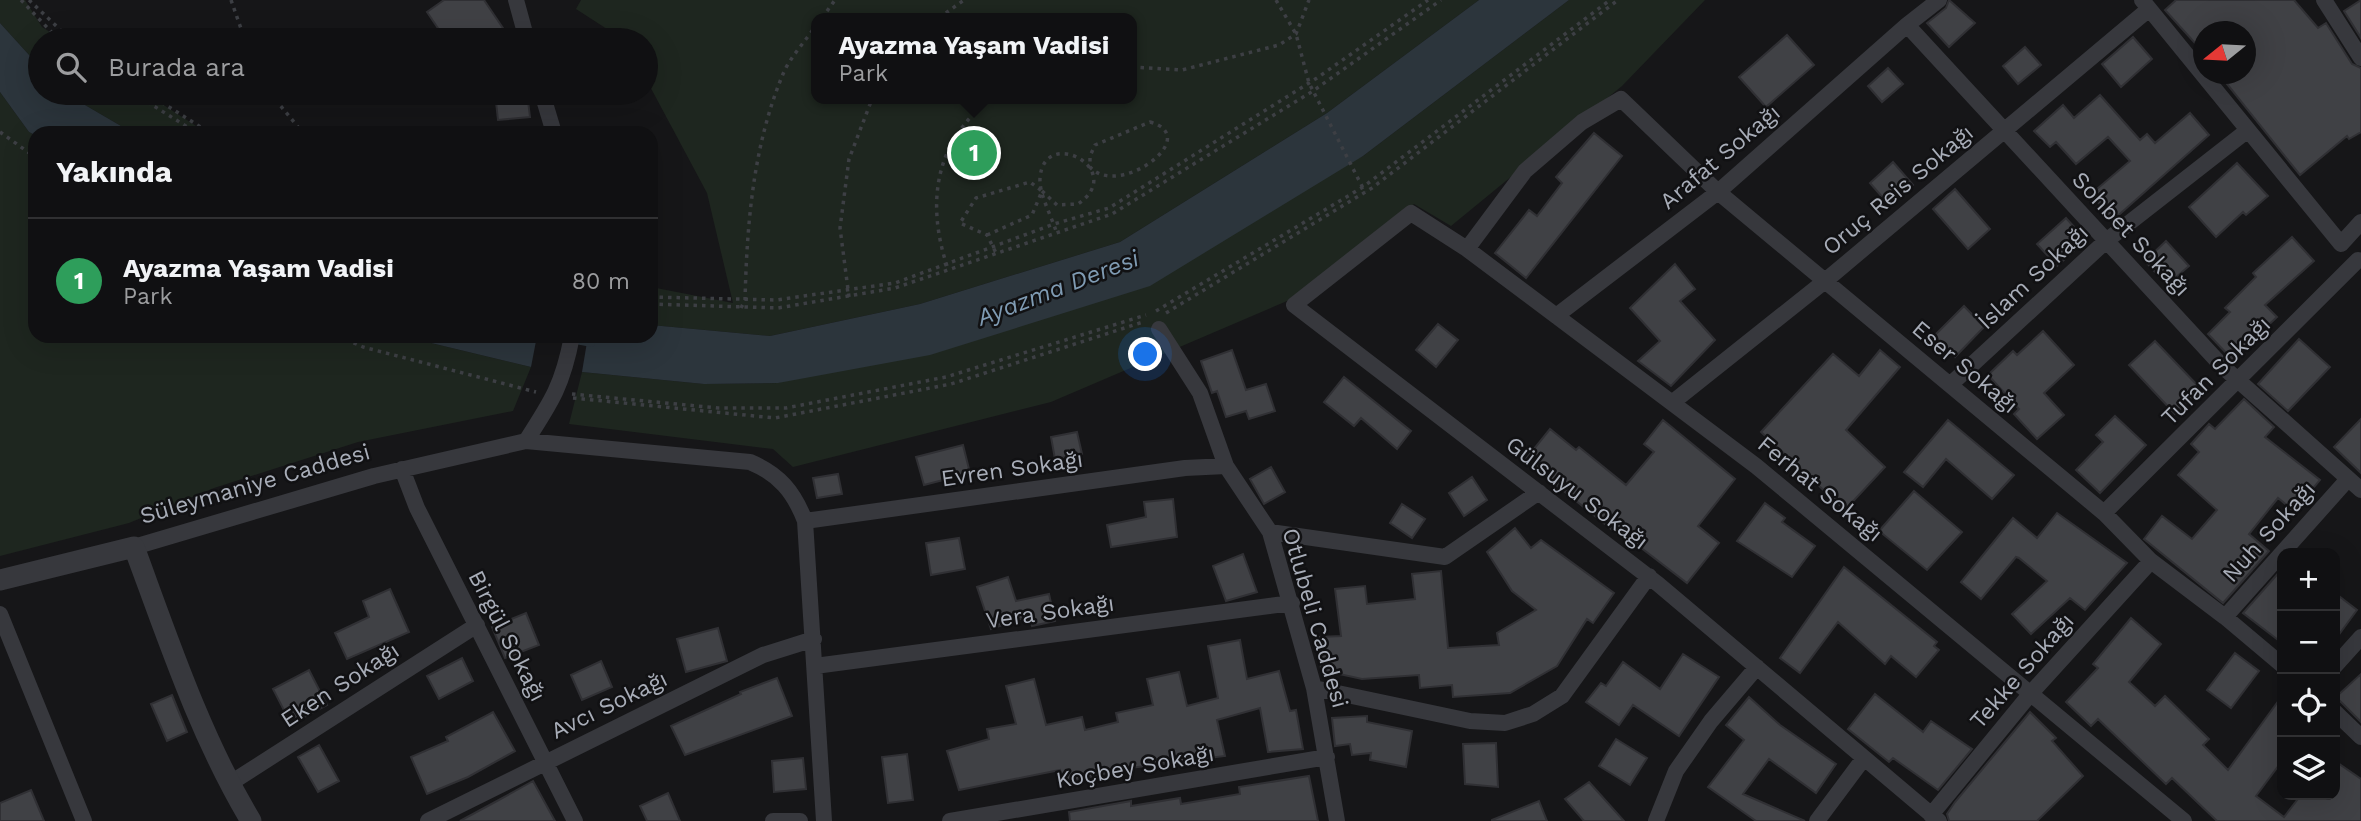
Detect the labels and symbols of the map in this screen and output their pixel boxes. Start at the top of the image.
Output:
north arrow [2193,21,2256,84]
street label: Arafat Sokağı [1655,99,1785,215]
street label: Oruç Reis Sokağı [1817,119,1979,261]
pin: 1 [951,127,997,179]
street label: Sohbet Sokağı [2066,166,2196,302]
street label: İslam Sokağı [1972,219,2094,335]
water label: Ayazma Deresi [972,244,1144,332]
street label: Tufan Sokağı [2156,311,2276,431]
street label: Eser Sokağı [1907,315,2023,419]
your location [1128,337,1162,371]
street label: Gülsuyu Sokağı [1501,431,1653,555]
street label: Ferhat Sokağı [1752,431,1888,547]
street label: Süleymaniye Caddesi [137,438,373,530]
street label: Evren Sokağı [939,446,1085,492]
street label: Nuh Sokağı [2217,476,2321,588]
street label: Otlubeli Caddesi [1276,525,1354,711]
street label: Birgül Sokağı [462,566,552,706]
street label: Vera Sokağı [984,590,1116,634]
street label: Tekke Sokağı [1965,608,2079,734]
street label: Eken Sokağı [276,637,404,733]
street label: Avcı Sokağı [546,665,672,745]
street label: Koçbey Sokağı [1054,740,1216,794]

